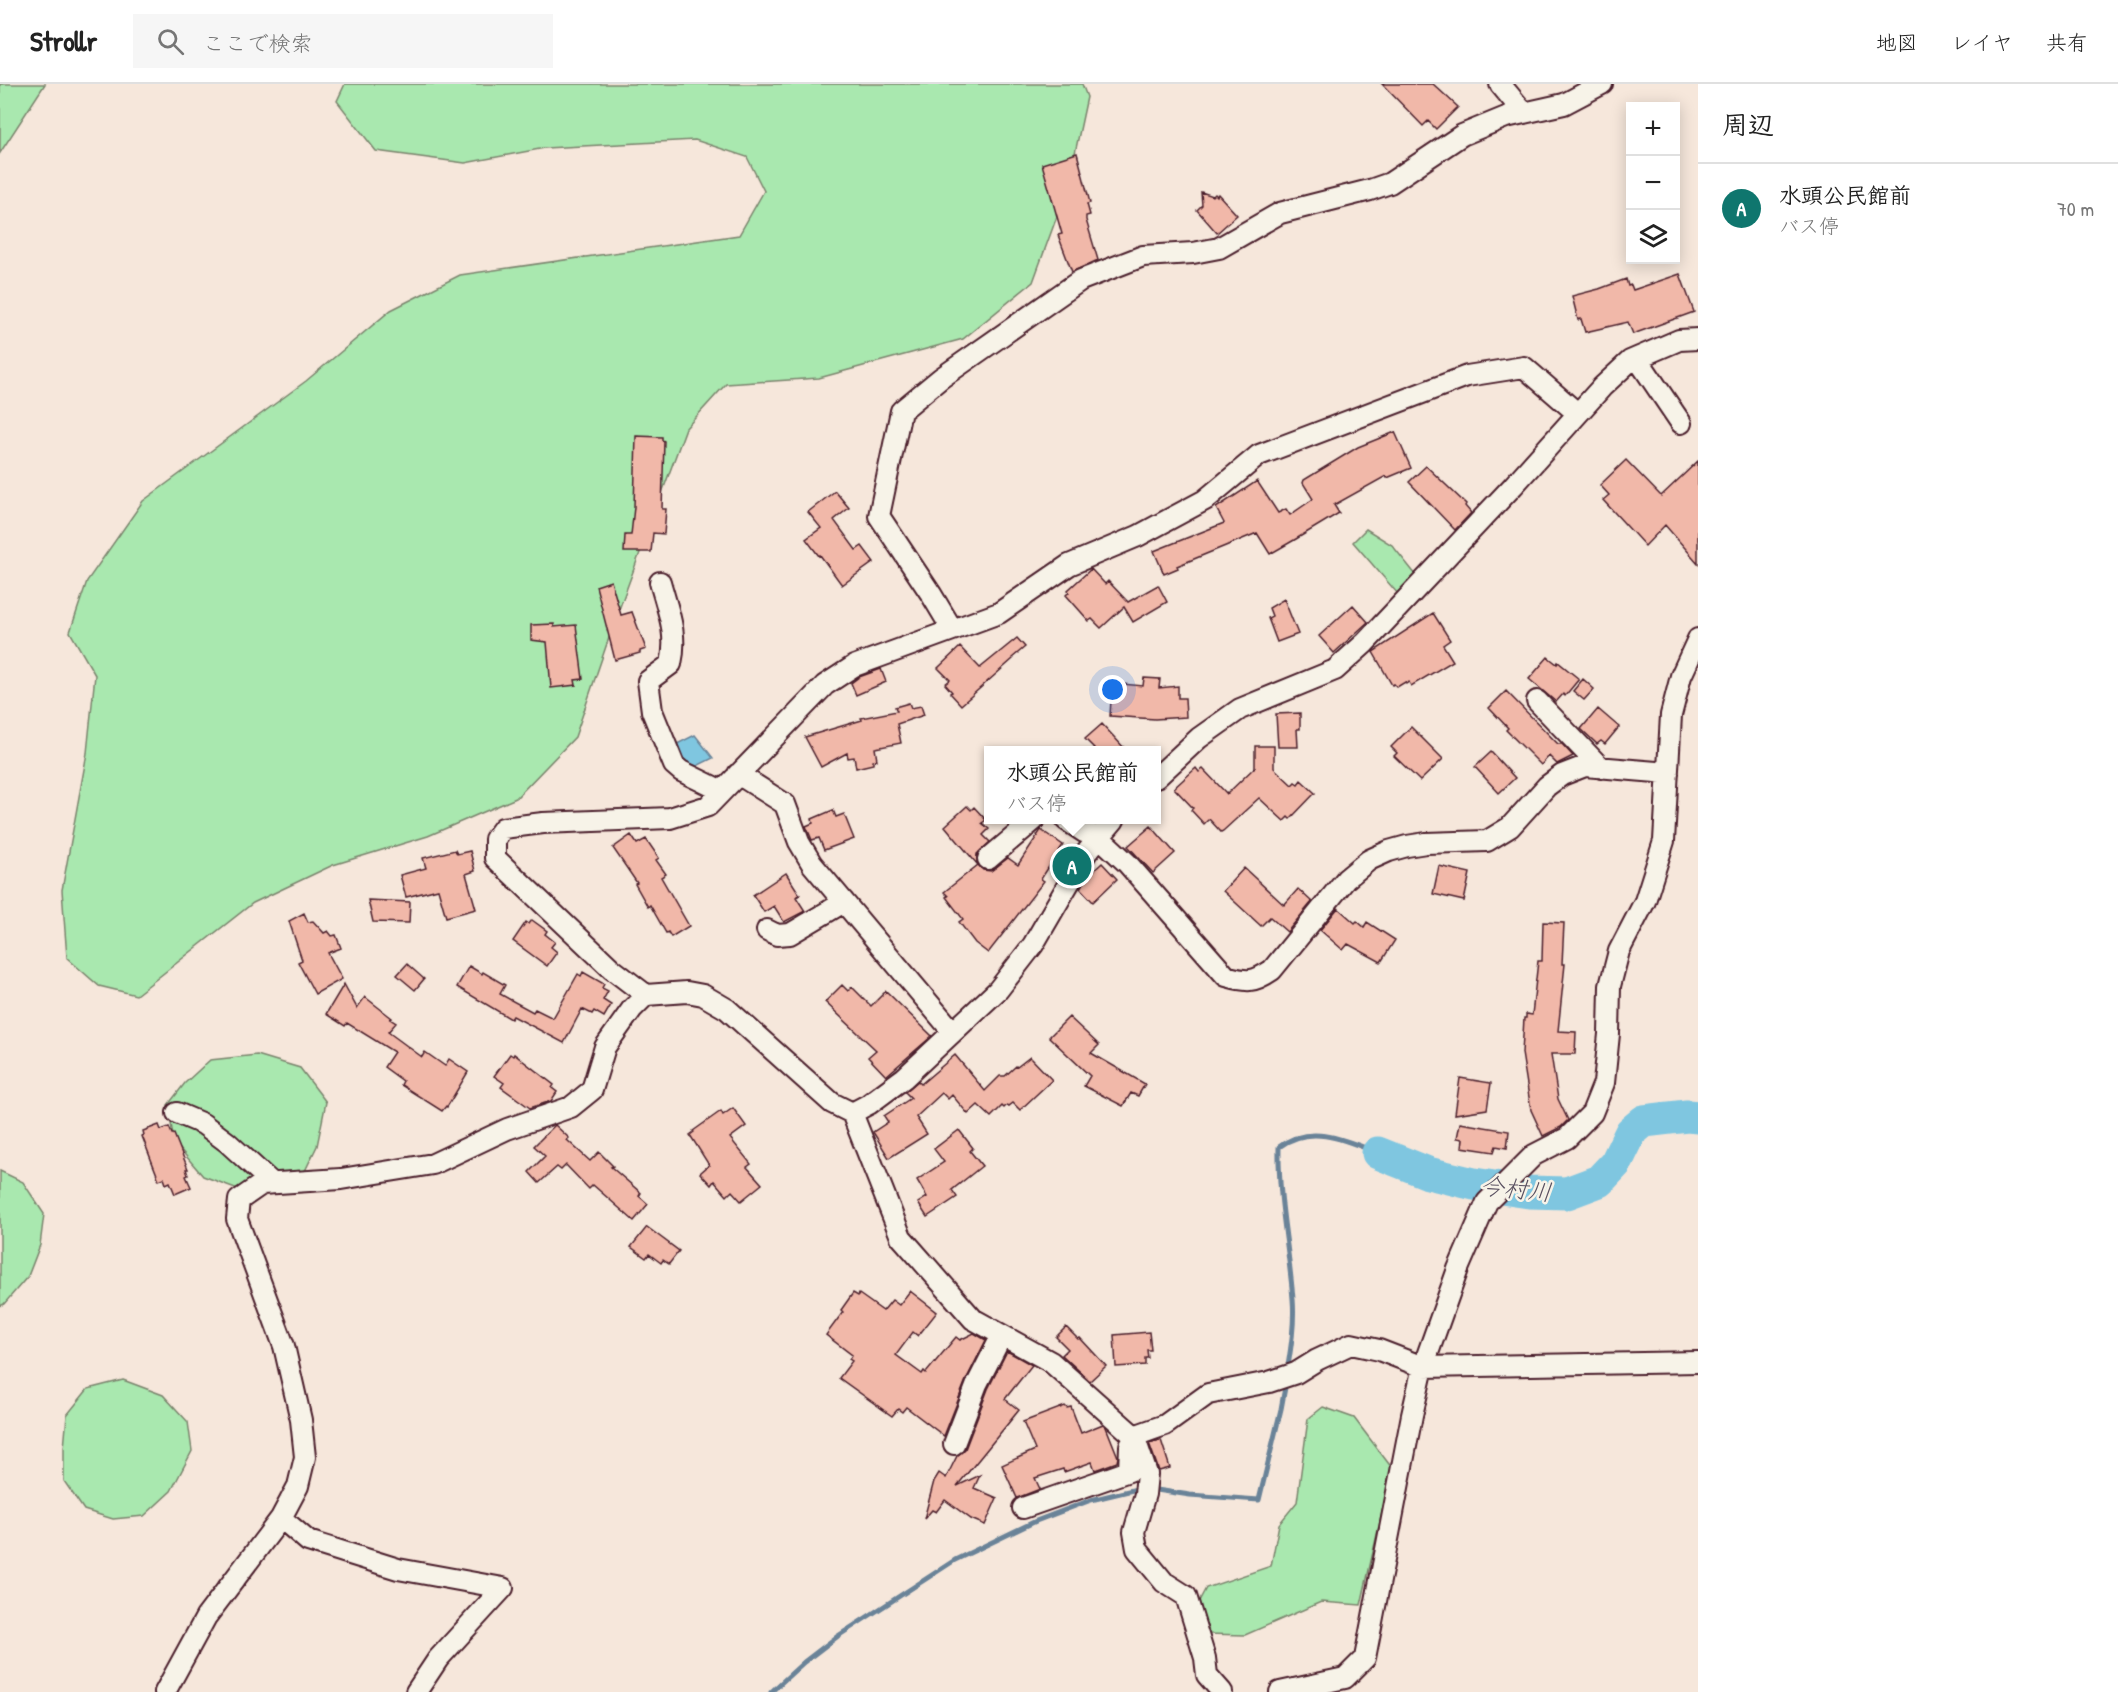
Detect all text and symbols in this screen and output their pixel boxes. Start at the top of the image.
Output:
search box [133,14,553,68]
text: Strollr [30,22,97,60]
icon: search [154,25,187,58]
text: ここで検索 [202,28,312,58]
text: 地図 [1876,28,1918,57]
text: レイヤ [1951,28,2013,57]
text: 共有 [2046,28,2088,57]
map controls [1626,102,1680,264]
button: + [1626,102,1680,156]
text: 周辺 [1722,107,1774,142]
button: − [1626,156,1680,210]
text: 水頭公民館前 [1779,180,1911,210]
text: A [1737,195,1746,222]
text: 70 m [2057,195,2094,222]
button: layers [1626,210,1680,264]
text: バス停 [1779,212,1839,239]
your location [1098,675,1127,704]
popup [984,746,1161,824]
text: 水頭公民館前 [1006,757,1139,787]
text: バス停 [1006,789,1066,816]
pin: A [1052,844,1092,888]
water label: 今村川 [1479,1168,1553,1208]

